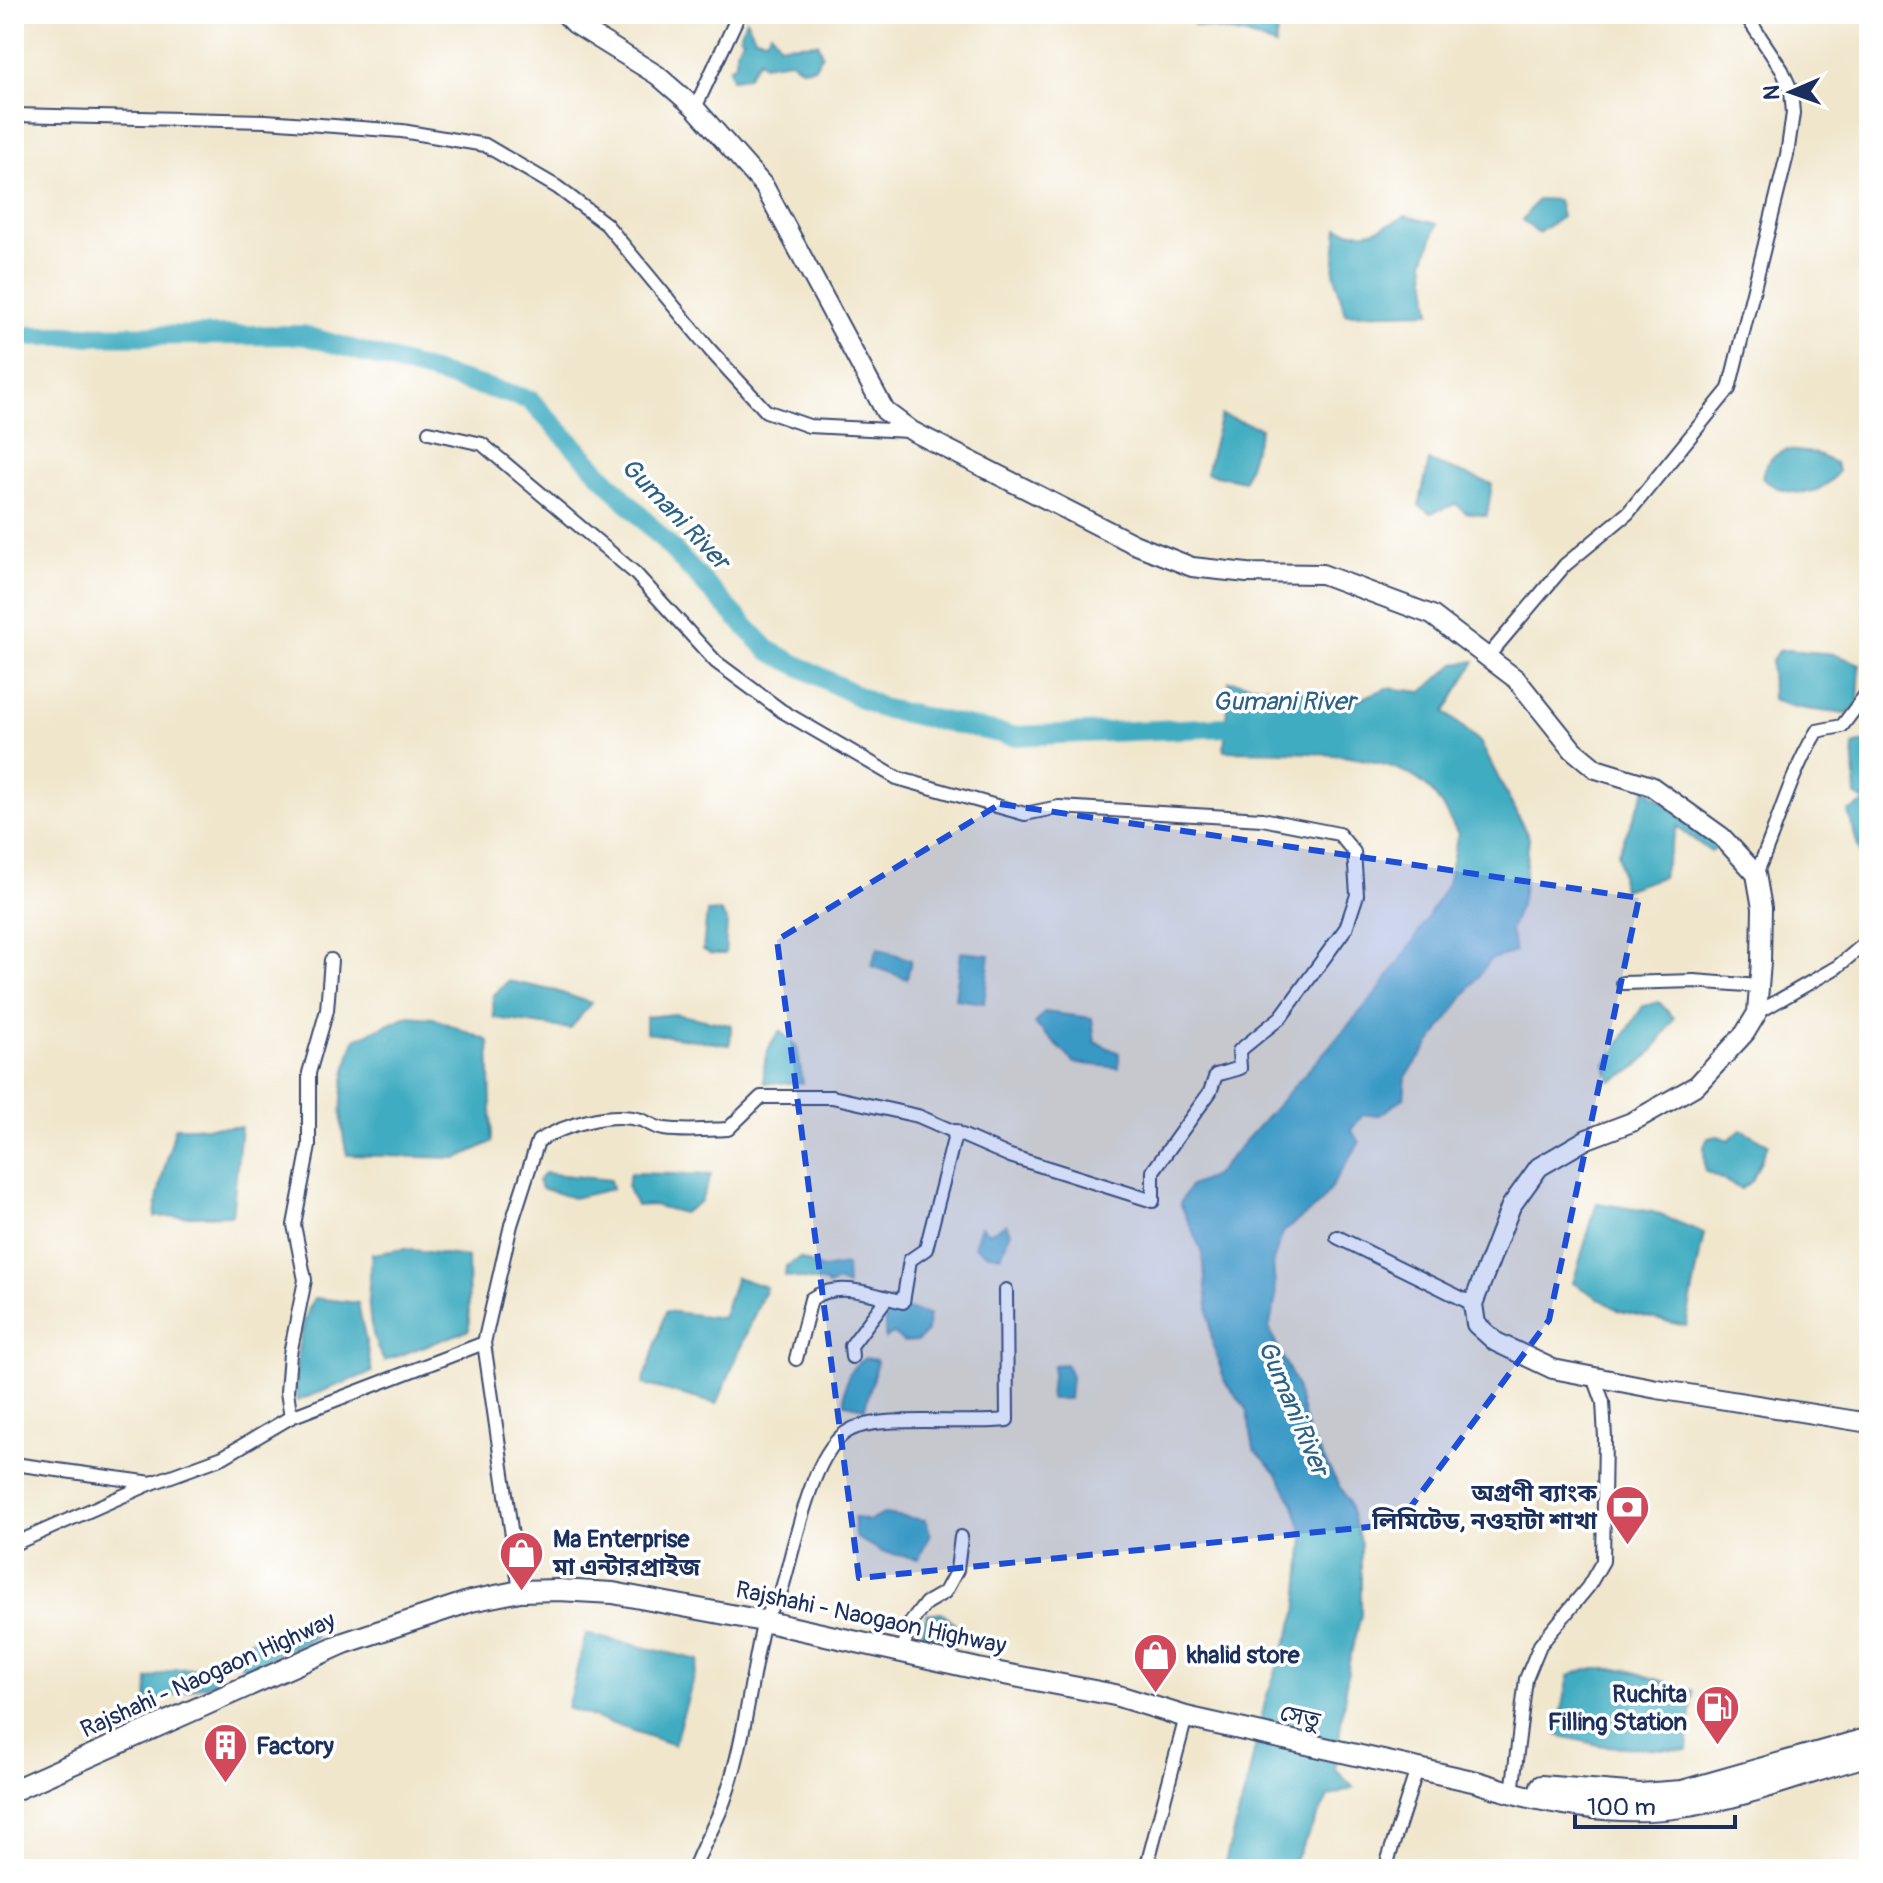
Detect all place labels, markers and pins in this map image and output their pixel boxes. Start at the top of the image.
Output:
place label: অগ্রণী ব্যাংক লিমিটেড, নওহাটা শাখা [1371,1479,1598,1536]
bank icon: অগ্রণী ব্যাংক লিমিটেড, নওহাটা শাখা [1604,1483,1652,1546]
place label: Ma Enterprise মা এন্টারপ্রাইজ [552,1525,700,1582]
shop icon: Ma Enterprise মা এন্টারপ্রাইজ [498,1529,546,1592]
shop icon: khalid store [1132,1631,1180,1694]
place label: khalid store [1186,1641,1301,1670]
place label: Ruchita Filling Station [1548,1680,1687,1737]
fuel station icon: Ruchita Filling Station [1694,1684,1742,1747]
building icon: Factory [201,1722,249,1785]
place label: Factory [256,1732,334,1761]

